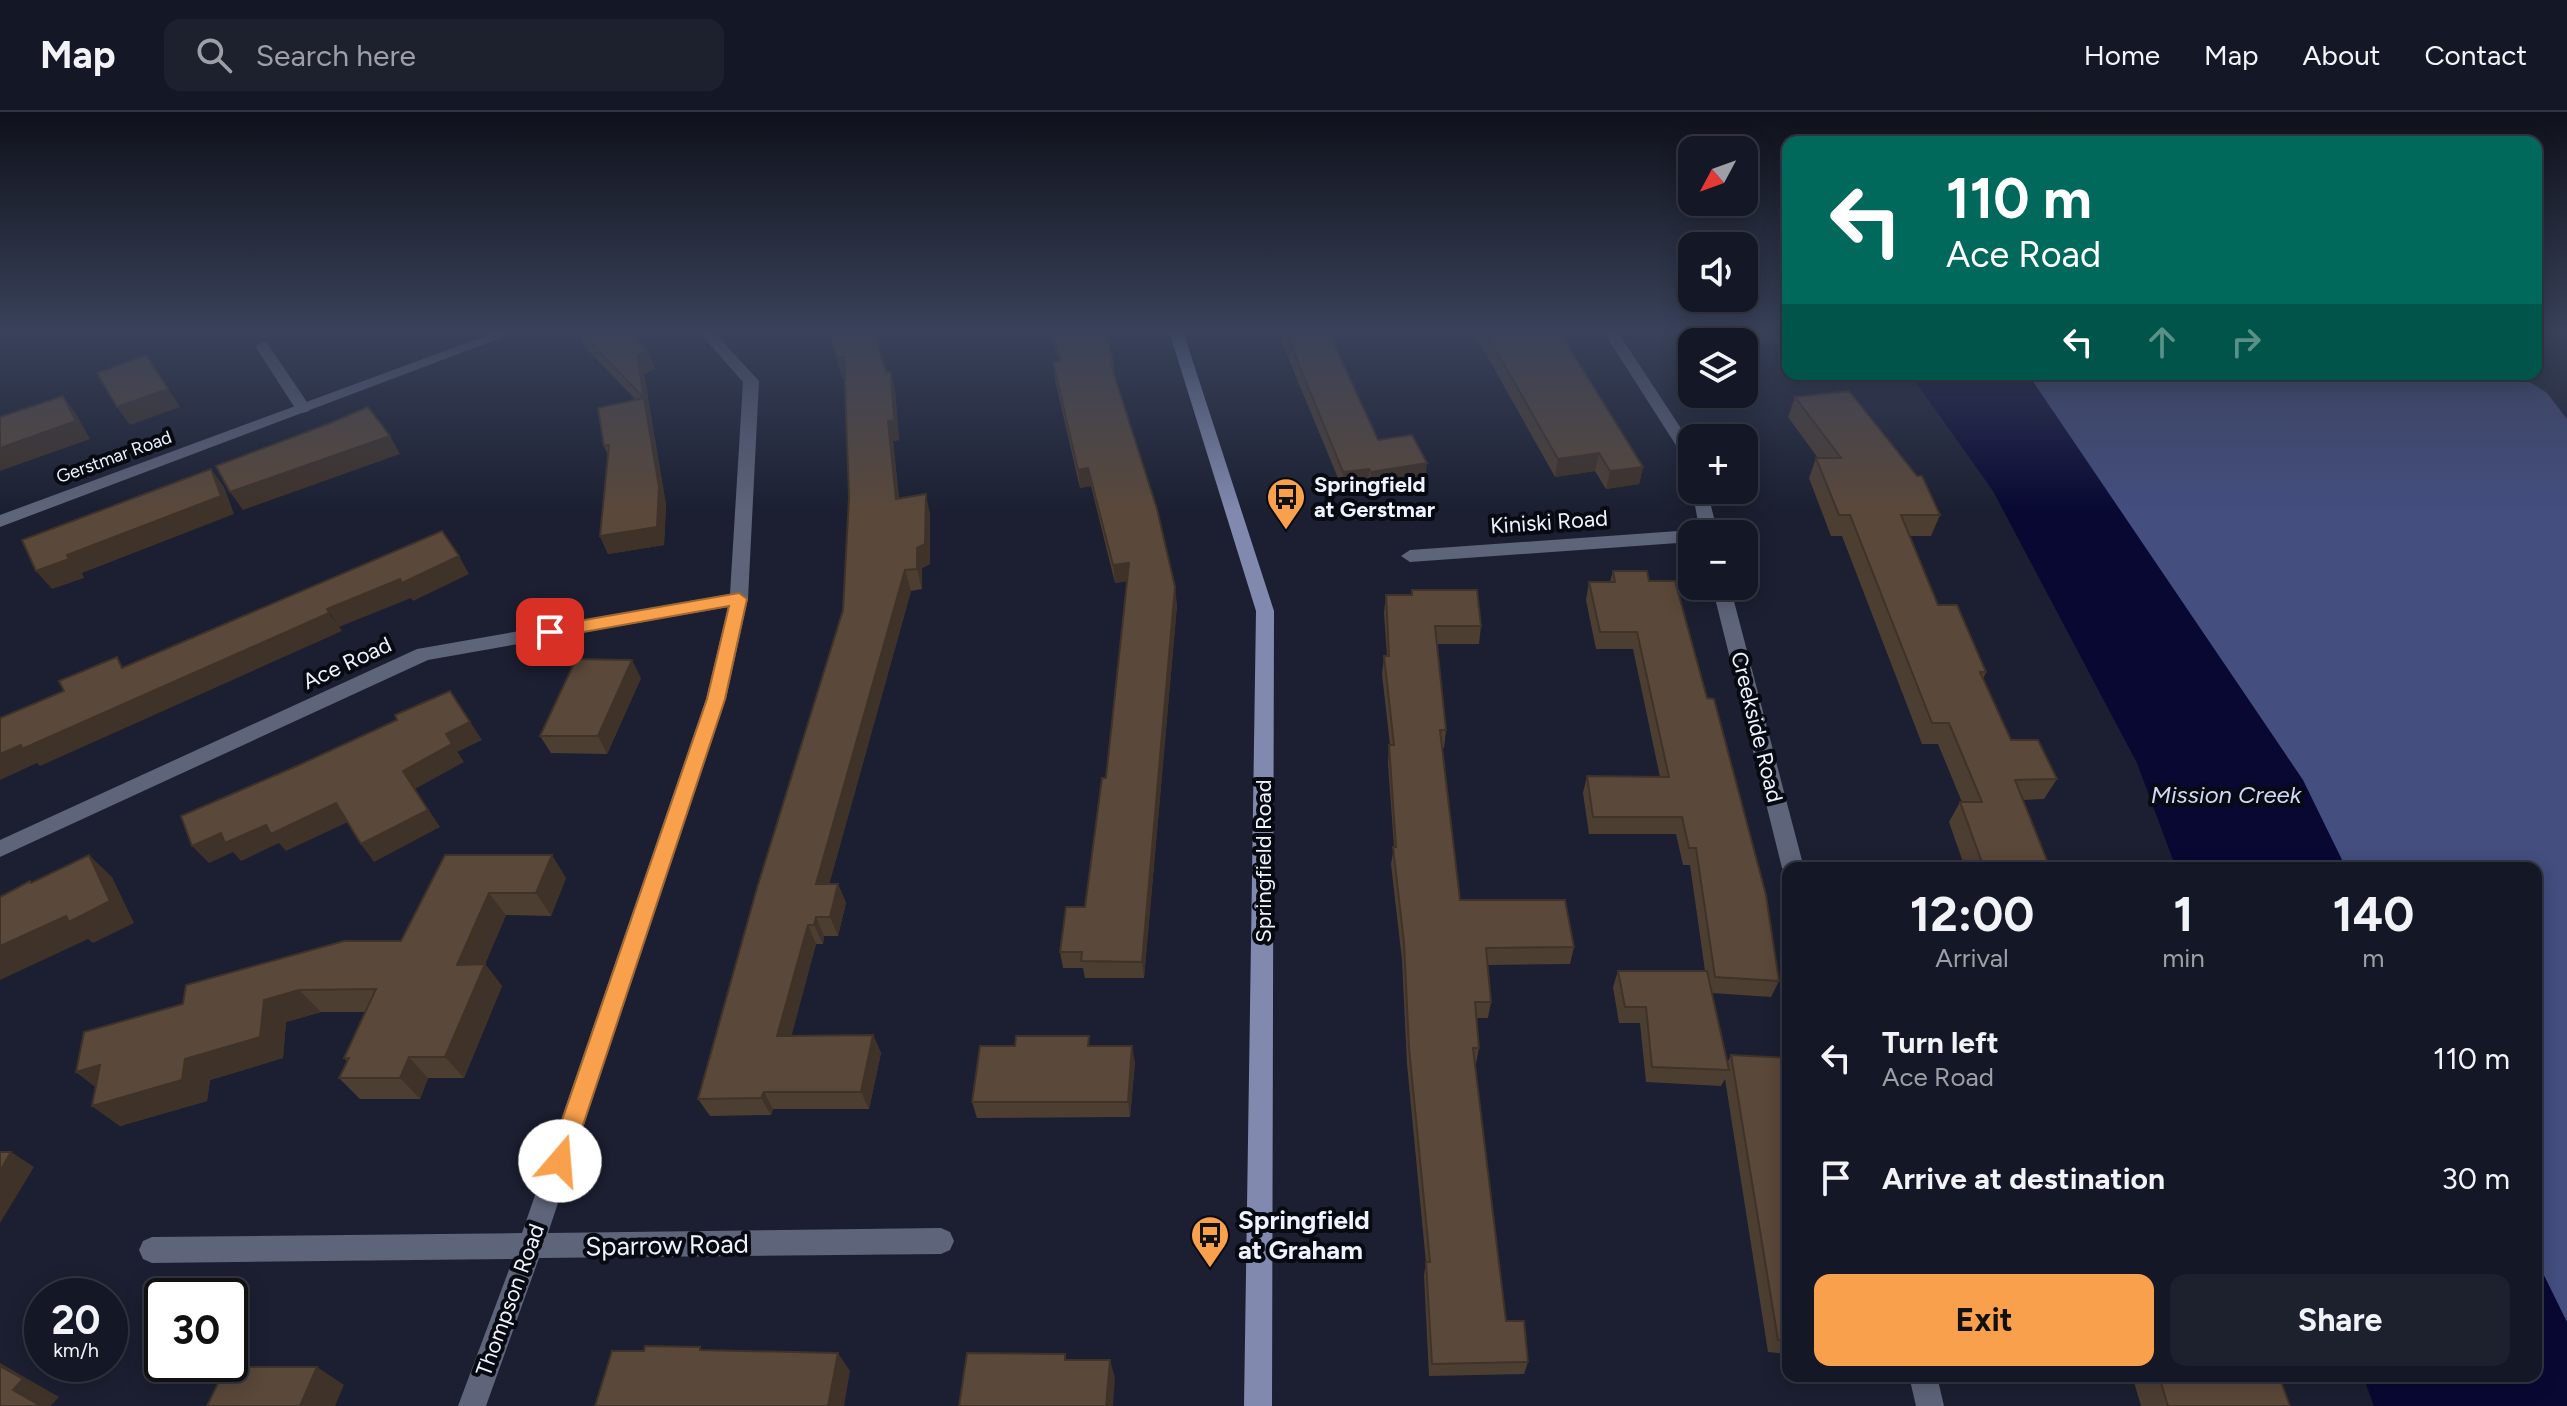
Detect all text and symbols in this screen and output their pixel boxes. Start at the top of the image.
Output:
search box [164,19,724,91]
text: Map [40,32,116,78]
icon: search [192,33,236,77]
text: Search here [256,37,416,74]
text: Home [2084,38,2160,72]
text: Map [2204,38,2259,72]
text: About [2303,38,2380,72]
text: Contact [2424,38,2527,72]
north arrow [1678,136,1758,216]
map controls [1678,136,1758,600]
text: 110 m [1946,165,2092,232]
icon: left [1814,168,1918,272]
button: sound [1678,232,1758,312]
text: Ace Road [1946,233,2101,276]
icon: left [2056,320,2100,364]
icon: ahead [2140,320,2184,364]
icon: right [2224,320,2268,364]
button: layers [1678,328,1758,408]
button: + [1678,424,1758,504]
street label: Gerstmar Road [53,426,175,488]
place label: Springfield at Gerstmar [1314,471,1436,523]
bus stop icon: Springfield at Gerstmar [1265,476,1307,531]
street label: Kiniski Road [1489,504,1609,540]
button: − [1678,520,1758,600]
pin [516,598,584,666]
icon: arrive [528,610,572,654]
street label: Ace Road [298,631,396,695]
street label: Creekside Road [1725,649,1789,805]
street label: Springfield Road [1250,779,1277,943]
water label: Mission Creek [2151,780,2303,809]
text: 12:00 [1910,885,2034,943]
text: 1 [2173,885,2194,943]
text: 140 [2333,885,2414,943]
text: Arrival [1935,942,2009,974]
text: min [2162,942,2205,974]
text: m [2362,942,2384,974]
text: Turn left [1882,1024,1999,1061]
icon: left [1814,1036,1858,1080]
text: 110 m [2433,1040,2510,1077]
text: Ace Road [1882,1061,1994,1093]
position arrow [518,1119,602,1203]
icon: arrive [1814,1156,1858,1200]
text: Arrive at destination [1882,1160,2165,1197]
text: 30 m [2442,1160,2510,1197]
place label: Springfield at Graham [1238,1204,1370,1266]
bus stop icon: Springfield at Graham [1189,1214,1231,1269]
street label: Thompson Road [470,1220,550,1380]
street label: Sparrow Road [585,1228,749,1262]
button: Exit [1814,1274,2154,1366]
button: Share [2170,1274,2510,1366]
speed limit sign: 30 [144,1278,248,1382]
text: 20 [51,1296,101,1344]
text: km/h [53,1338,99,1362]

